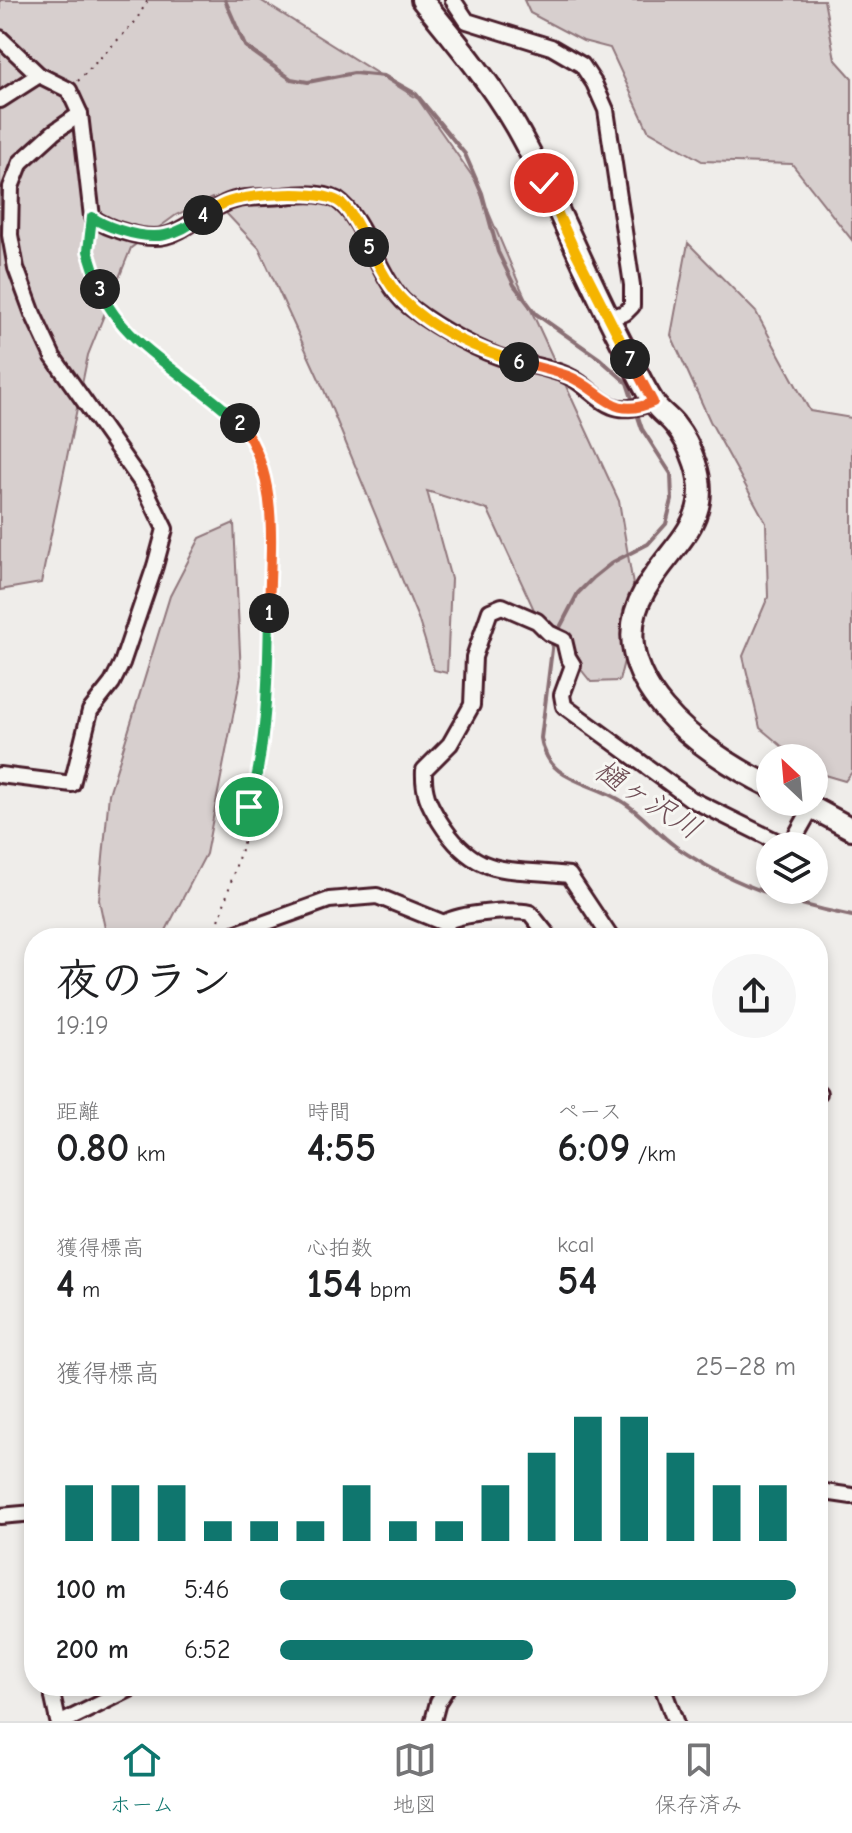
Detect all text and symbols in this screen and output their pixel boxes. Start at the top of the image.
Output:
pin [510,149,578,217]
icon: check [522,161,566,205]
pin: 4 [183,195,223,235]
text: 4 [198,202,208,228]
pin: 5 [349,227,389,267]
text: 5 [363,234,375,260]
pin: 3 [80,269,120,309]
text: 3 [95,276,105,302]
pin: 7 [610,339,650,379]
pin: 6 [499,342,539,382]
text: 7 [625,346,635,372]
text: 6 [513,349,525,375]
pin: 2 [220,403,260,443]
text: 2 [235,410,245,436]
pin: 1 [249,593,289,633]
text: 1 [265,600,273,626]
north arrow [756,744,828,816]
map controls [756,744,828,904]
water label: 樋ヶ沢川 [588,752,708,847]
pin [215,773,283,841]
icon: arrive [227,785,271,829]
button: layers [756,832,828,904]
button: share [712,954,796,1038]
text: 夜のラン [56,955,232,1006]
text: 19:19 [56,1011,109,1041]
text: 距離 [56,1099,100,1125]
text: 時間 [307,1099,351,1125]
text: ペース [557,1099,622,1125]
text: 0.80 [56,1125,129,1171]
text: 4:55 [307,1125,376,1171]
text: 6:09 [557,1125,630,1171]
text: km [129,1141,166,1167]
text: /km [630,1141,676,1167]
text: kcal [557,1232,594,1258]
text: 獲得標高 [56,1235,144,1261]
text: 心拍数 [307,1235,373,1261]
text: 54 [557,1258,597,1304]
text: 4 [56,1261,75,1307]
text: 154 [307,1261,362,1307]
text: m [75,1277,100,1303]
text: bpm [362,1277,411,1303]
text: 25–28 m [696,1352,796,1382]
text: 獲得標高 [56,1359,160,1389]
text: 100 m [56,1575,126,1605]
text: 5:46 [184,1575,229,1605]
text: 200 m [56,1635,129,1665]
text: 6:52 [184,1635,231,1665]
tab: ホーム [109,1738,174,1818]
tab: 地図 [393,1738,437,1818]
tab: 保存済み [655,1738,743,1818]

